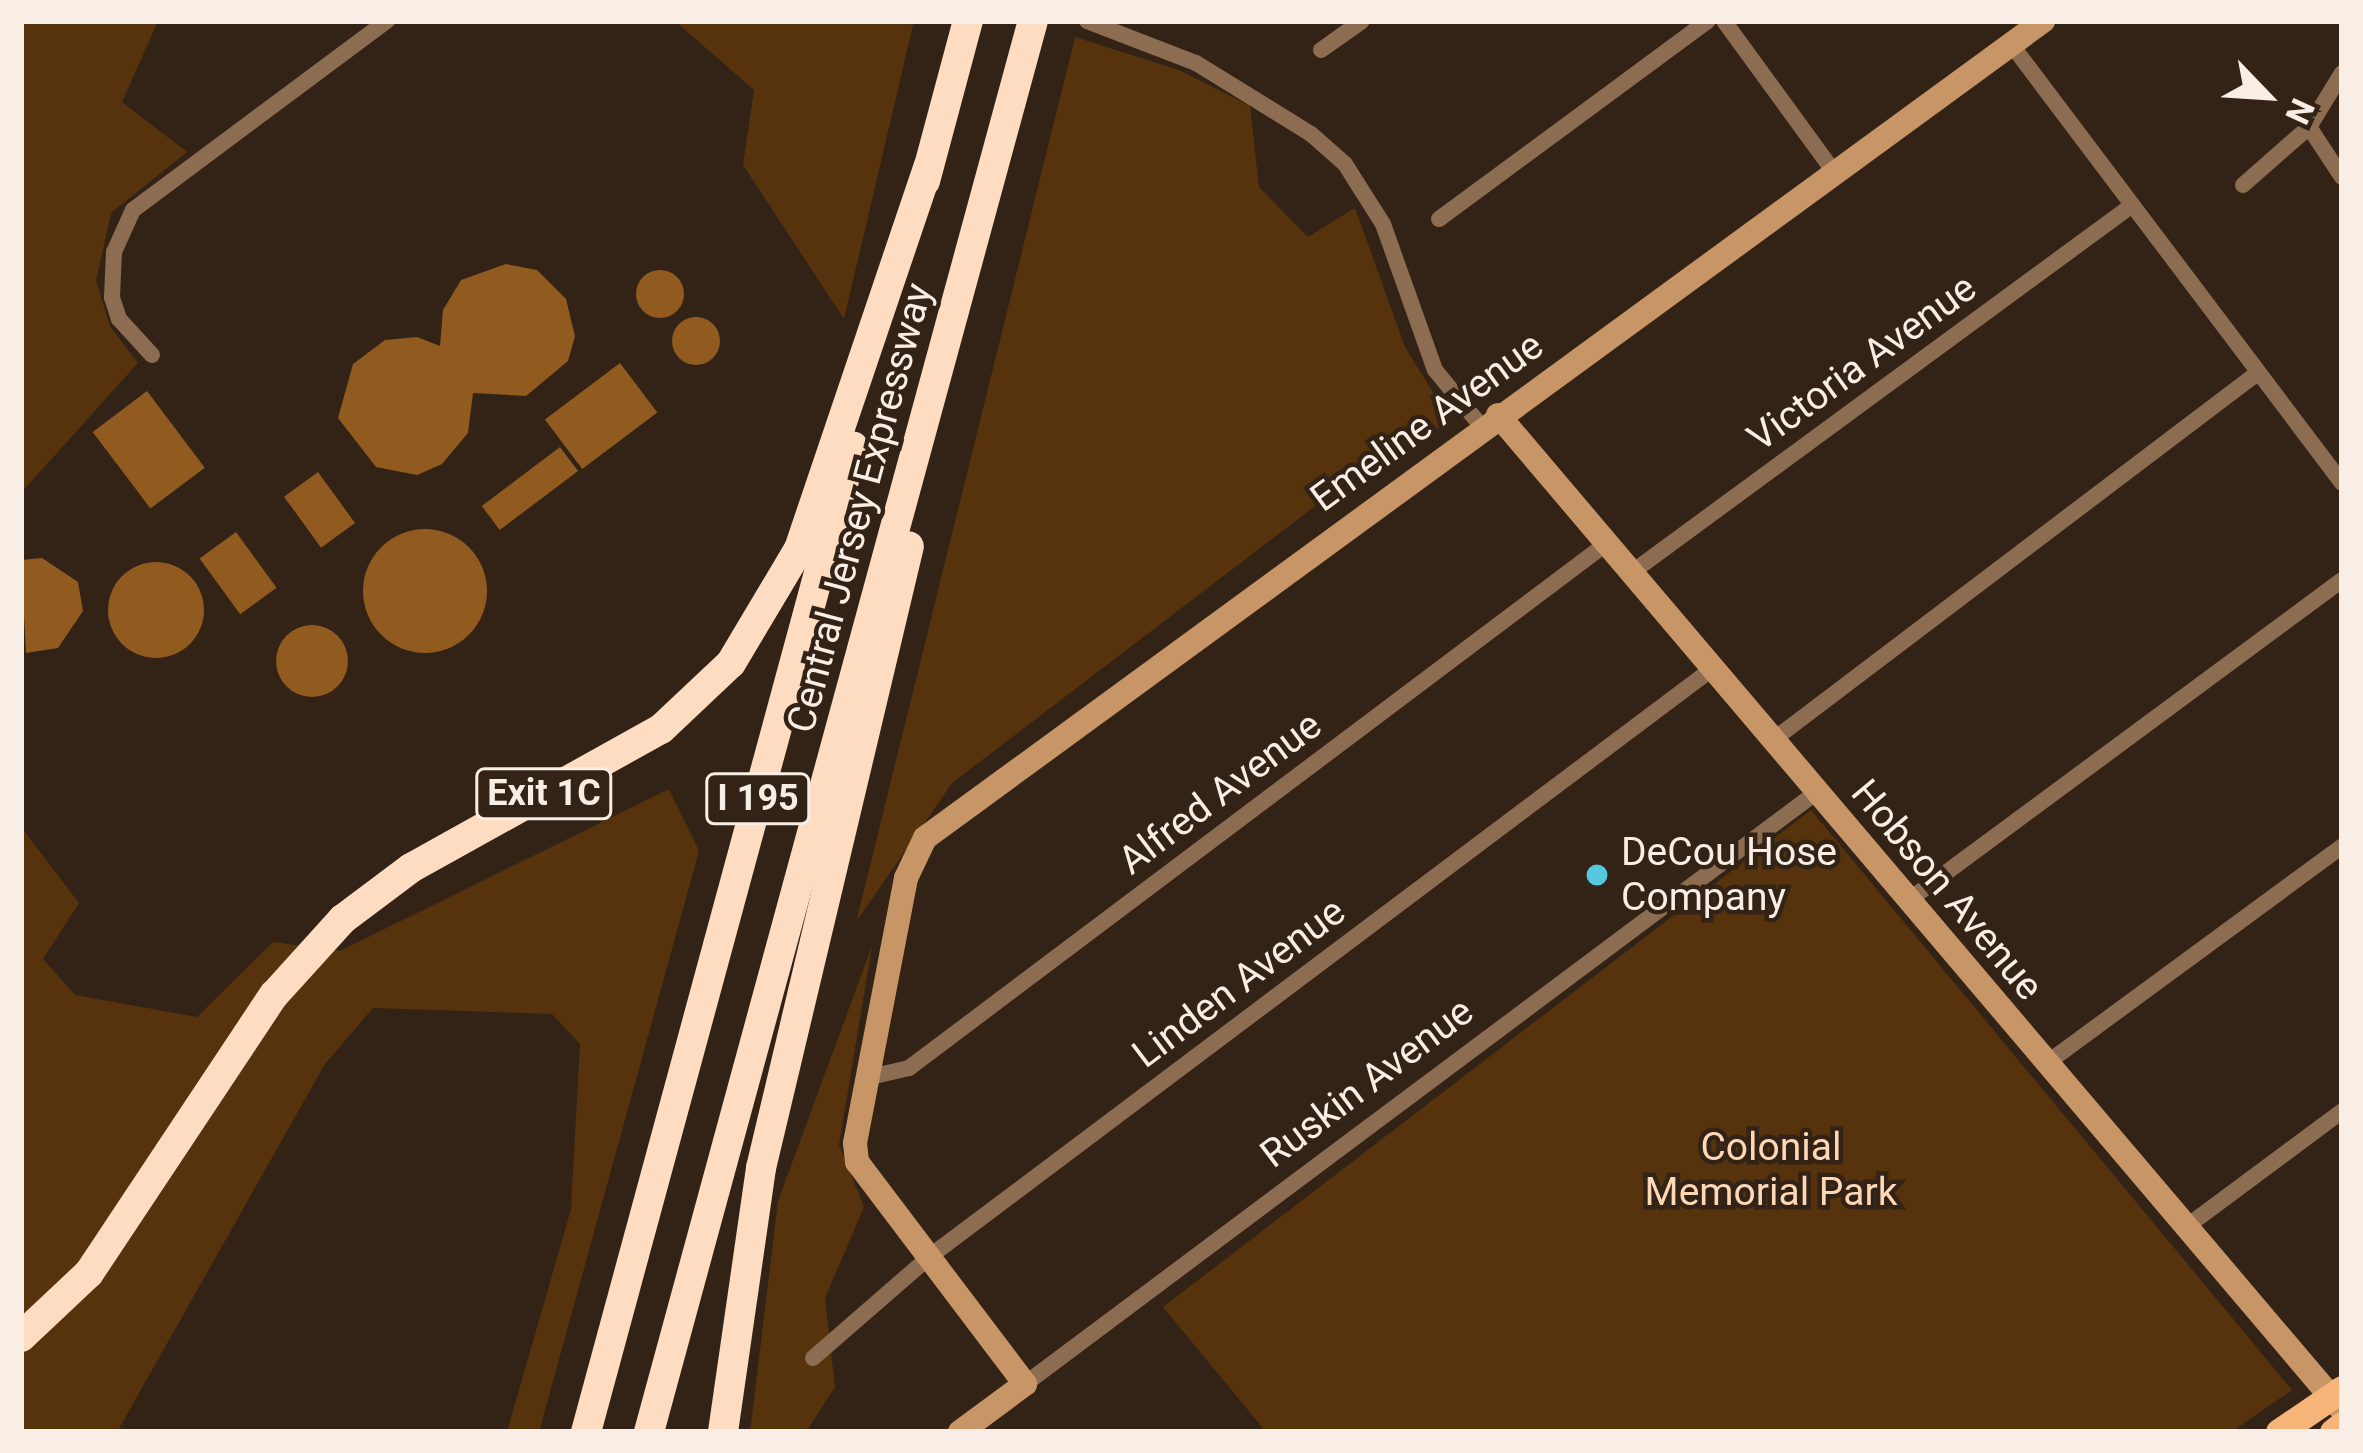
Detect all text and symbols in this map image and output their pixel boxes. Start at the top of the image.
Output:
north arrow [2207,36,2327,156]
text: N [2277,93,2323,130]
street label: Victoria Avenue [1739,265,1985,461]
street label: Central Jersey Expressway [777,278,943,738]
street label: Emeline Avenue [1302,322,1552,522]
street label: Alfred Avenue [1110,702,1330,884]
road number: Exit 1C [475,764,613,824]
road number: I 195 [704,769,812,829]
street label: Hobson Avenue [1841,770,2053,1010]
place label: DeCou Hose Company [1621,830,1837,921]
marker: DeCou Hose Company [1584,862,1610,888]
street label: Linden Avenue [1124,888,1354,1078]
street label: Ruskin Avenue [1252,988,1482,1178]
park label: Colonial Memorial Park [1645,1125,1897,1216]

